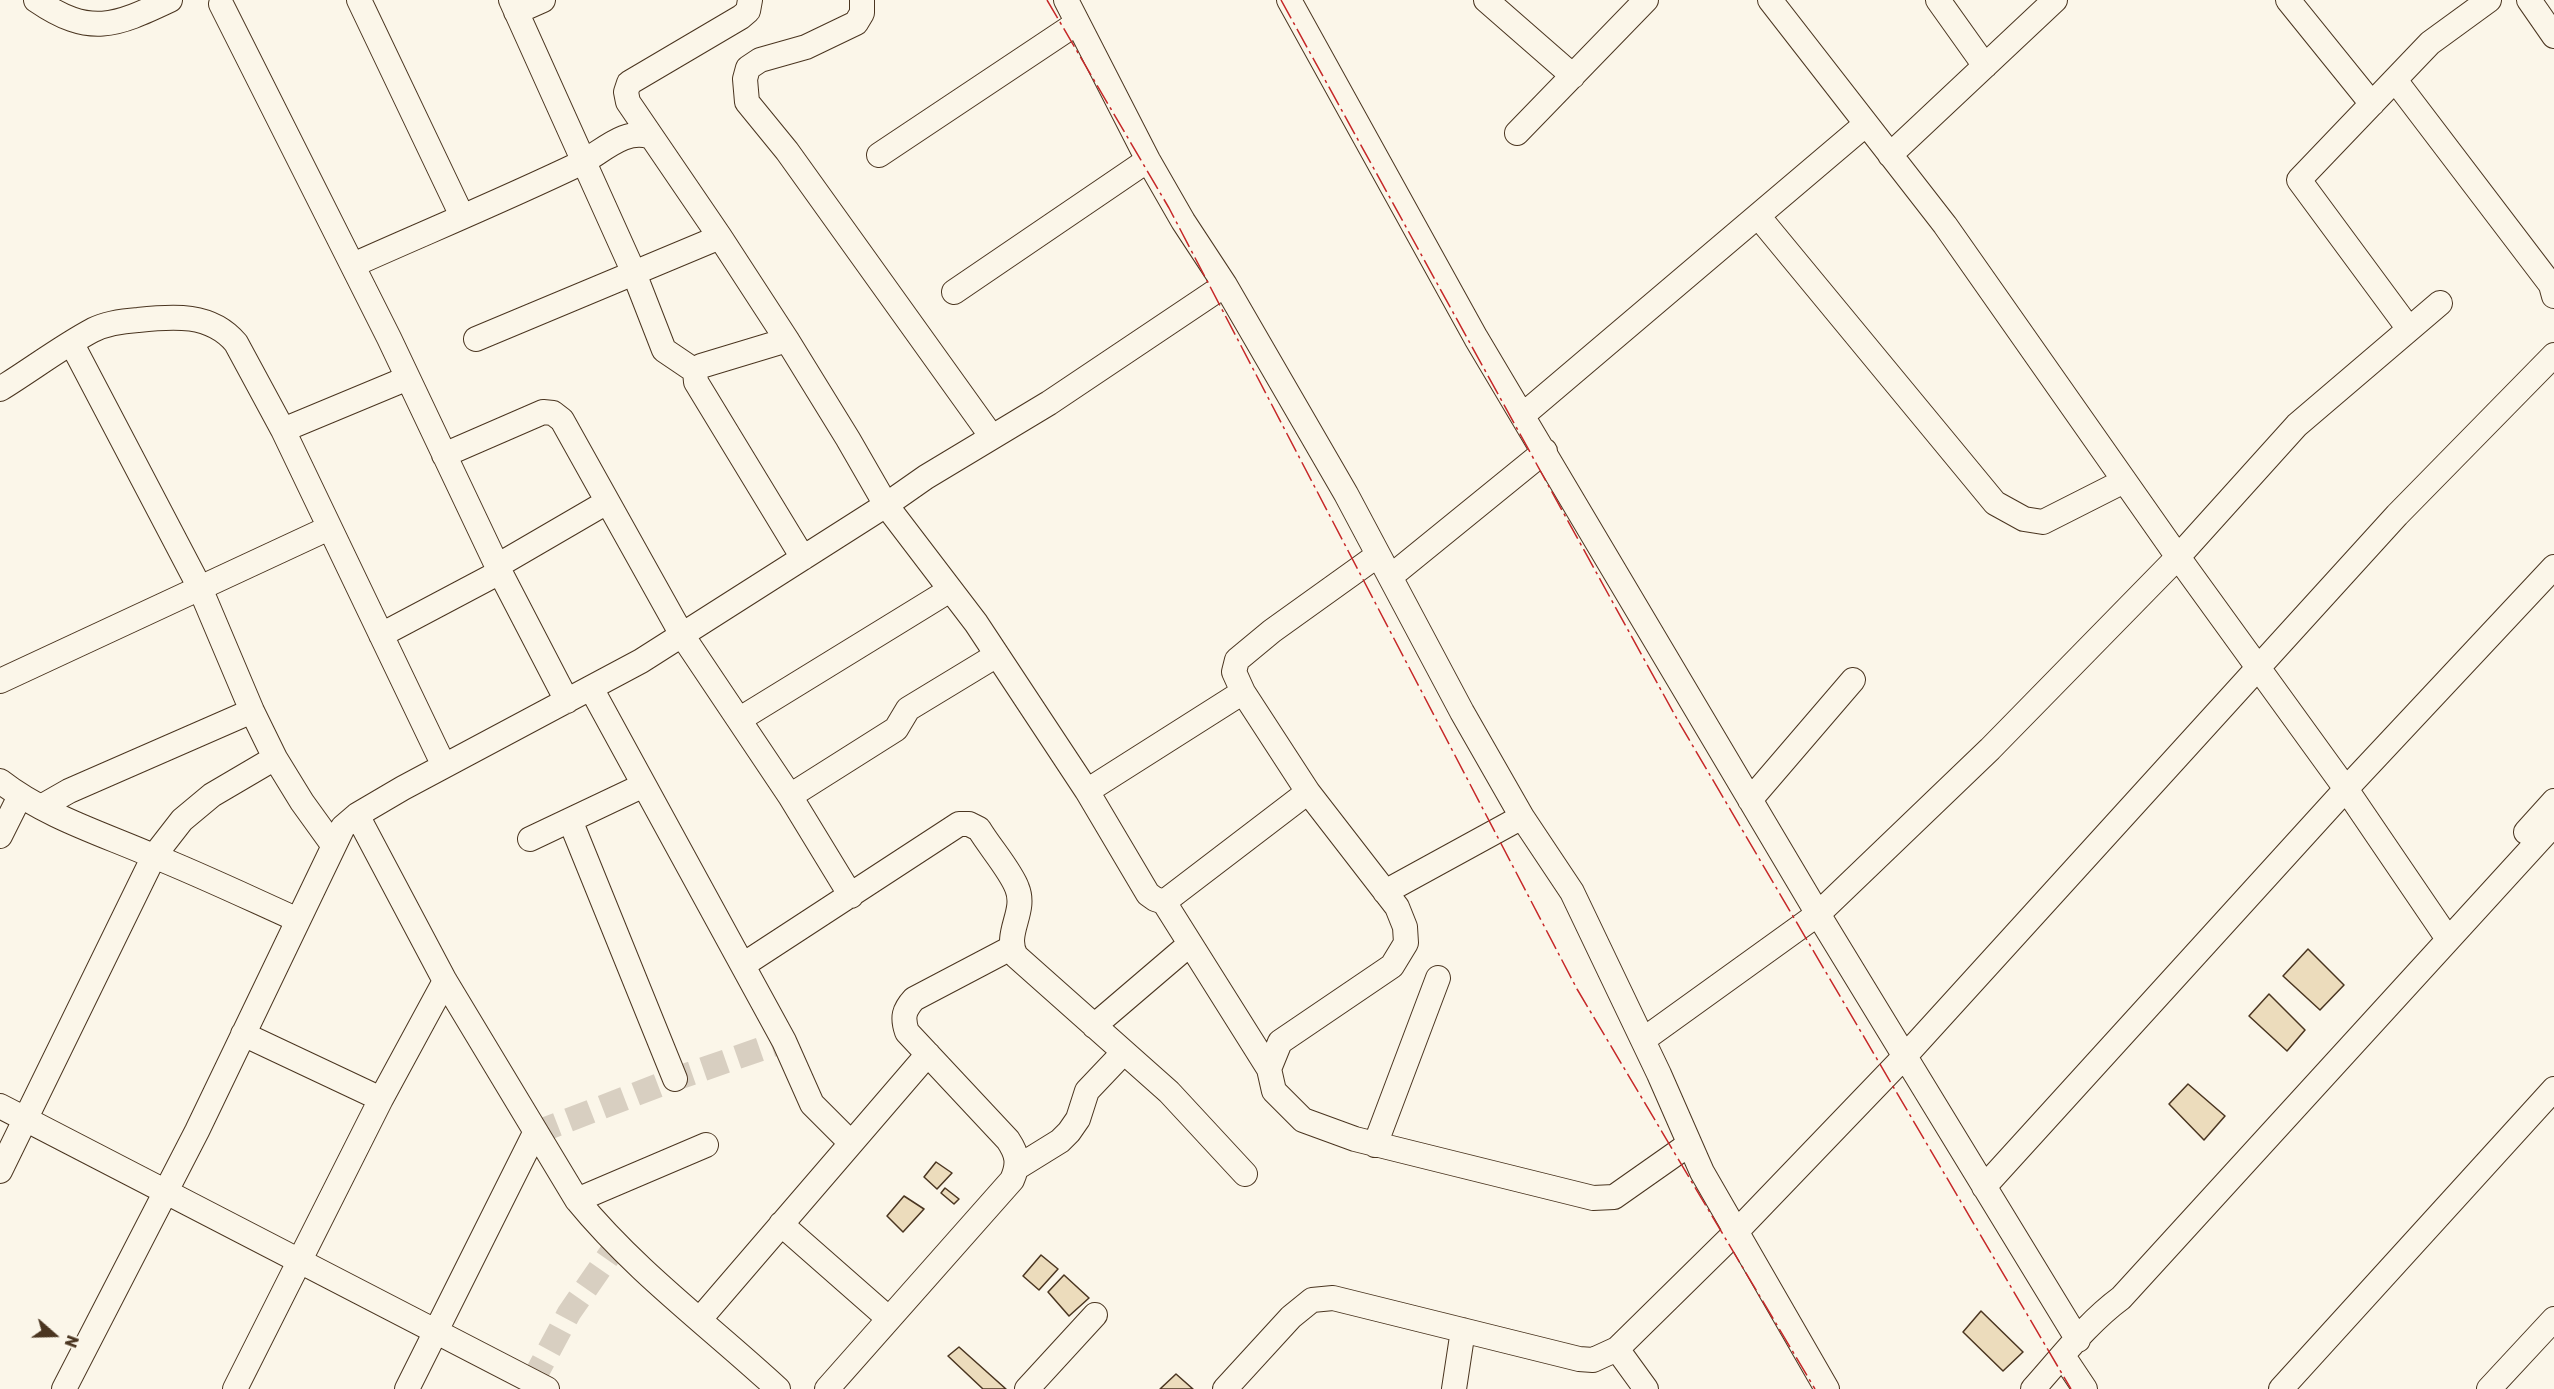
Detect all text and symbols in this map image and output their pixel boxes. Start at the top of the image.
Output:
north arrow [24,1305,84,1365]
text: N [60,1333,82,1350]

